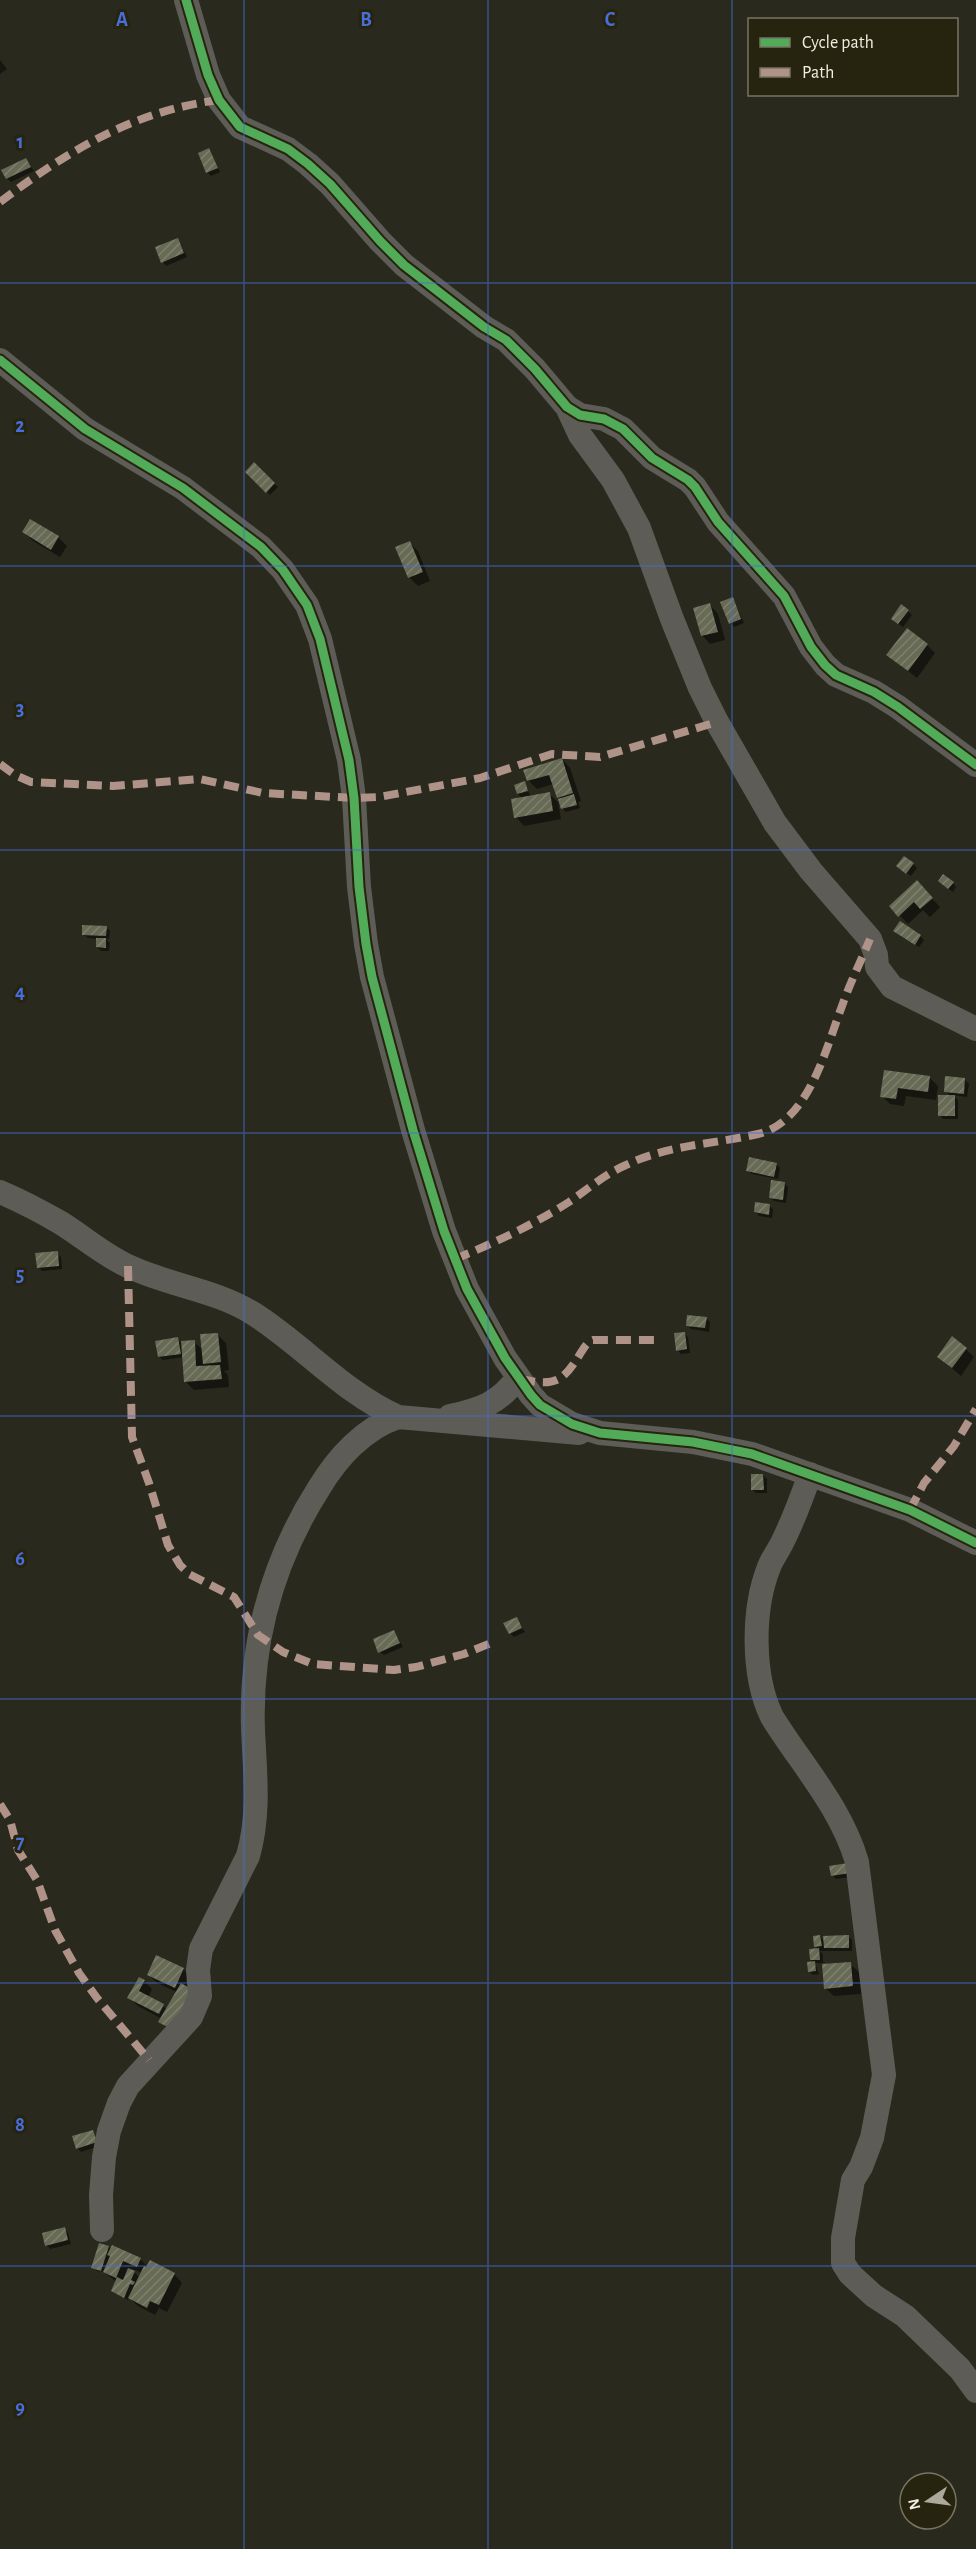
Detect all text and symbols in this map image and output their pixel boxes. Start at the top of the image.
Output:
text: A [116,10,128,30]
text: B [360,10,372,30]
text: C [605,10,616,30]
legend [748,18,958,96]
text: Cycle path [802,34,874,52]
text: Path [802,64,834,82]
text: 1 [16,132,24,152]
text: 2 [15,416,25,436]
text: 3 [16,699,24,719]
text: 4 [15,982,25,1002]
text: 5 [16,1265,24,1285]
text: 6 [15,1549,25,1569]
text: 7 [16,1832,25,1852]
text: 8 [15,2115,25,2135]
text: 9 [15,2398,25,2418]
north arrow [898,2471,958,2531]
text: N [905,2497,923,2511]

